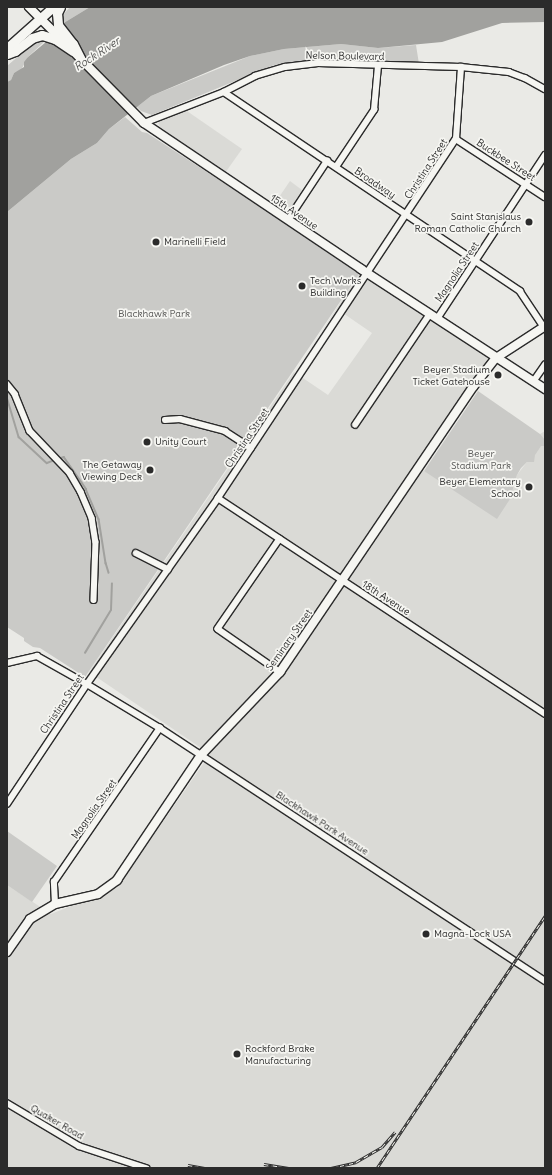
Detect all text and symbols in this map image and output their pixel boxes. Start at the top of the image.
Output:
water label: Rock River [72,34,122,74]
street label: Nelson Boulevard [306,49,384,63]
street label: Buckbee Street [474,136,538,184]
street label: Christina Street [402,137,450,201]
street label: Broadway [352,165,398,201]
street label: 15th Avenue [268,192,320,232]
place label: Saint Stanislaus Roman Catholic Church [415,210,521,234]
marker: Saint Stanislaus Roman Catholic Church [524,217,534,227]
place label: Marinelli Field [164,236,226,248]
marker: Marinelli Field [151,237,161,247]
street label: Magnolia Street [432,240,482,304]
place label: Tech Works Building [310,274,361,298]
marker: Tech Works Building [297,281,307,291]
park label: Blackhawk Park [118,308,190,320]
place label: Beyer Stadium Ticket Gatehouse [413,363,490,386]
marker: Beyer Stadium Ticket Gatehouse [493,370,503,380]
street label: Christina Street [223,406,271,470]
place label: Unity Court [155,436,207,448]
marker: Unity Court [142,437,152,447]
park label: Beyer Stadium Park [451,447,511,470]
place label: The Getaway Viewing Deck [82,458,142,482]
marker: The Getaway Viewing Deck [145,465,155,475]
place label: Beyer Elementary School [439,475,521,498]
marker: Beyer Elementary School [524,482,534,492]
street label: 18th Avenue [360,578,412,618]
street label: Seminary Street [263,607,315,673]
street label: Christina Street [38,672,86,736]
street label: Magnolia Street [69,777,119,841]
street label: Blackhawk Park Avenue [273,789,371,857]
place label: Magna-Lock USA [434,928,511,940]
marker: Magna-Lock USA [421,929,431,939]
place label: Rockford Brake Manufacturing [245,1042,315,1066]
marker: Rockford Brake Manufacturing [232,1049,242,1059]
street label: Quaker Road [28,1102,86,1142]

